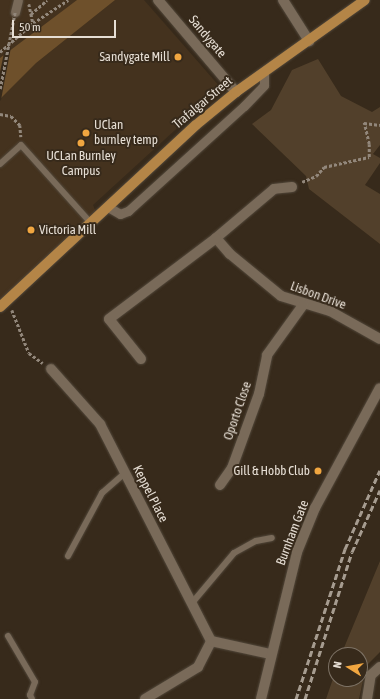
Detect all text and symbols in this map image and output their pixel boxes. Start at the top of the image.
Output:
scale bar [14,12,118,38]
street label: Sandygate [185,13,229,61]
text: 50 m [19,20,41,34]
place label: Sandygate Mill [99,49,170,65]
marker: Sandygate Mill [173,52,183,62]
street label: Trafalgar Street [170,74,236,132]
place label: UClan burnley temp [94,118,158,149]
marker: UClan burnley temp [81,128,91,138]
marker: UCLan Burnley Campus [76,138,86,148]
place label: UCLan Burnley Campus [46,149,116,180]
place label: Victoria Mill [39,222,96,238]
marker: Victoria Mill [26,225,36,235]
street label: Lisbon Drive [288,279,348,313]
street label: Oporto Close [221,380,255,442]
street label: Keppel Place [129,463,171,525]
place label: Gill & Hobb Club [233,463,310,479]
marker: Gill & Hobb Club [313,466,323,476]
street label: Burnham Gate [273,498,313,568]
north arrow [328,647,368,687]
text: N [331,661,344,669]

